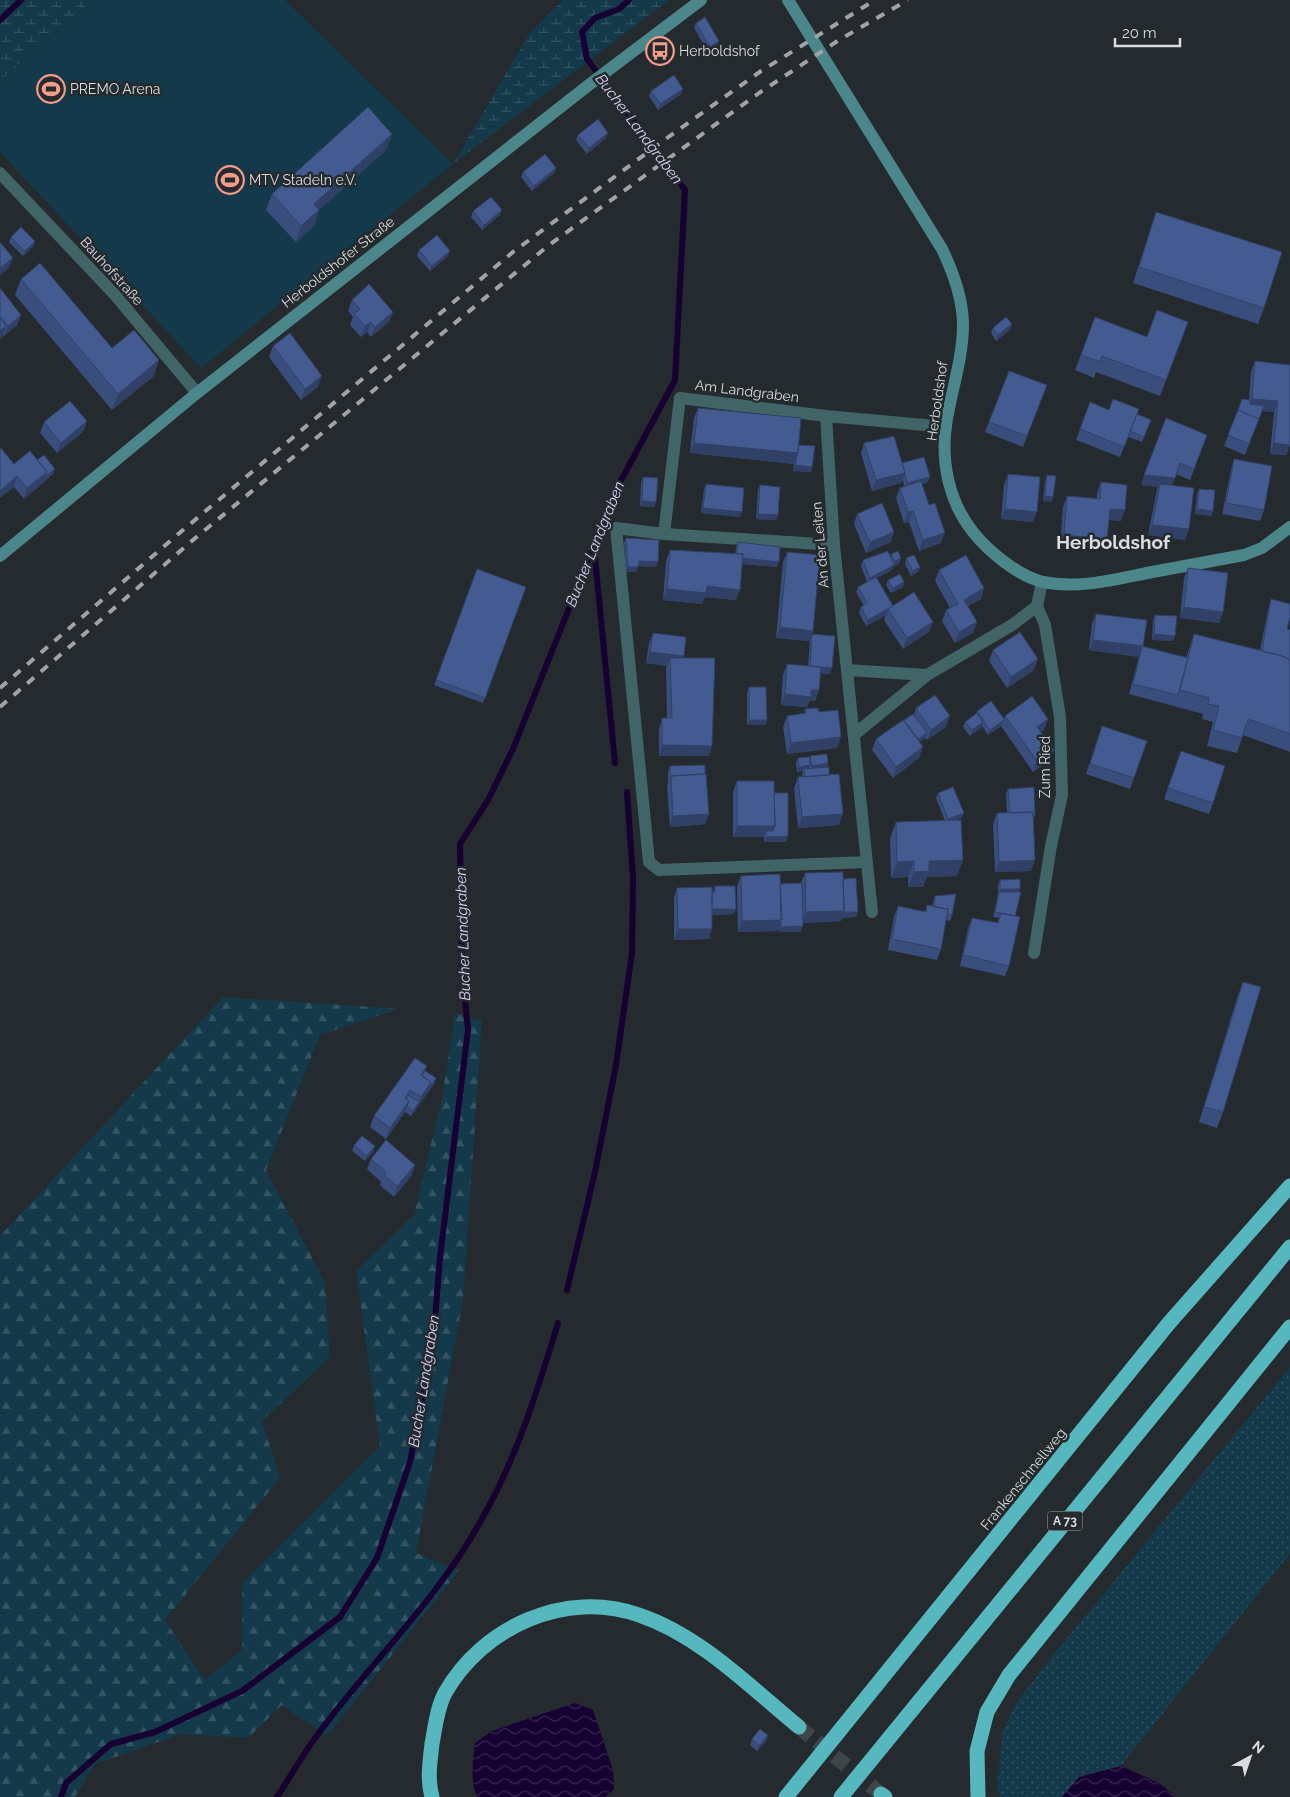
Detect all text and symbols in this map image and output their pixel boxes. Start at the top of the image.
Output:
scale bar [1115,15,1180,47]
text: 20 m [1122,24,1157,42]
bus stop icon: Herboldshof [645,36,675,66]
place label: Herboldshof [679,43,761,59]
water label: Bucher Landgraben [592,70,686,188]
sports icon: PREMO Arena [36,74,66,104]
place label: PREMO Arena [70,81,160,97]
sports icon: MTV Stadeln e.V. [215,165,245,195]
place label: MTV Stadeln e.V. [249,172,357,188]
street label: Herboldshofer Straße [279,213,397,311]
street label: Bauhofstraße [77,234,147,308]
street label: Herboldshof [923,359,951,442]
street label: Am Landgraben [694,377,800,405]
water label: Bucher Landgraben [562,479,628,609]
street label: An der Leiten [808,501,832,589]
district label: Herboldshof [1056,531,1171,553]
street label: Zum Ried [1037,736,1053,798]
water label: Bucher Landgraben [452,867,474,1001]
water label: Bucher Landgraben [405,1314,443,1448]
street label: Frankenschnellweg [977,1425,1069,1533]
road number: A 73 [1048,1512,1082,1530]
north arrow [1225,1732,1275,1782]
text: N [1249,1737,1268,1757]

